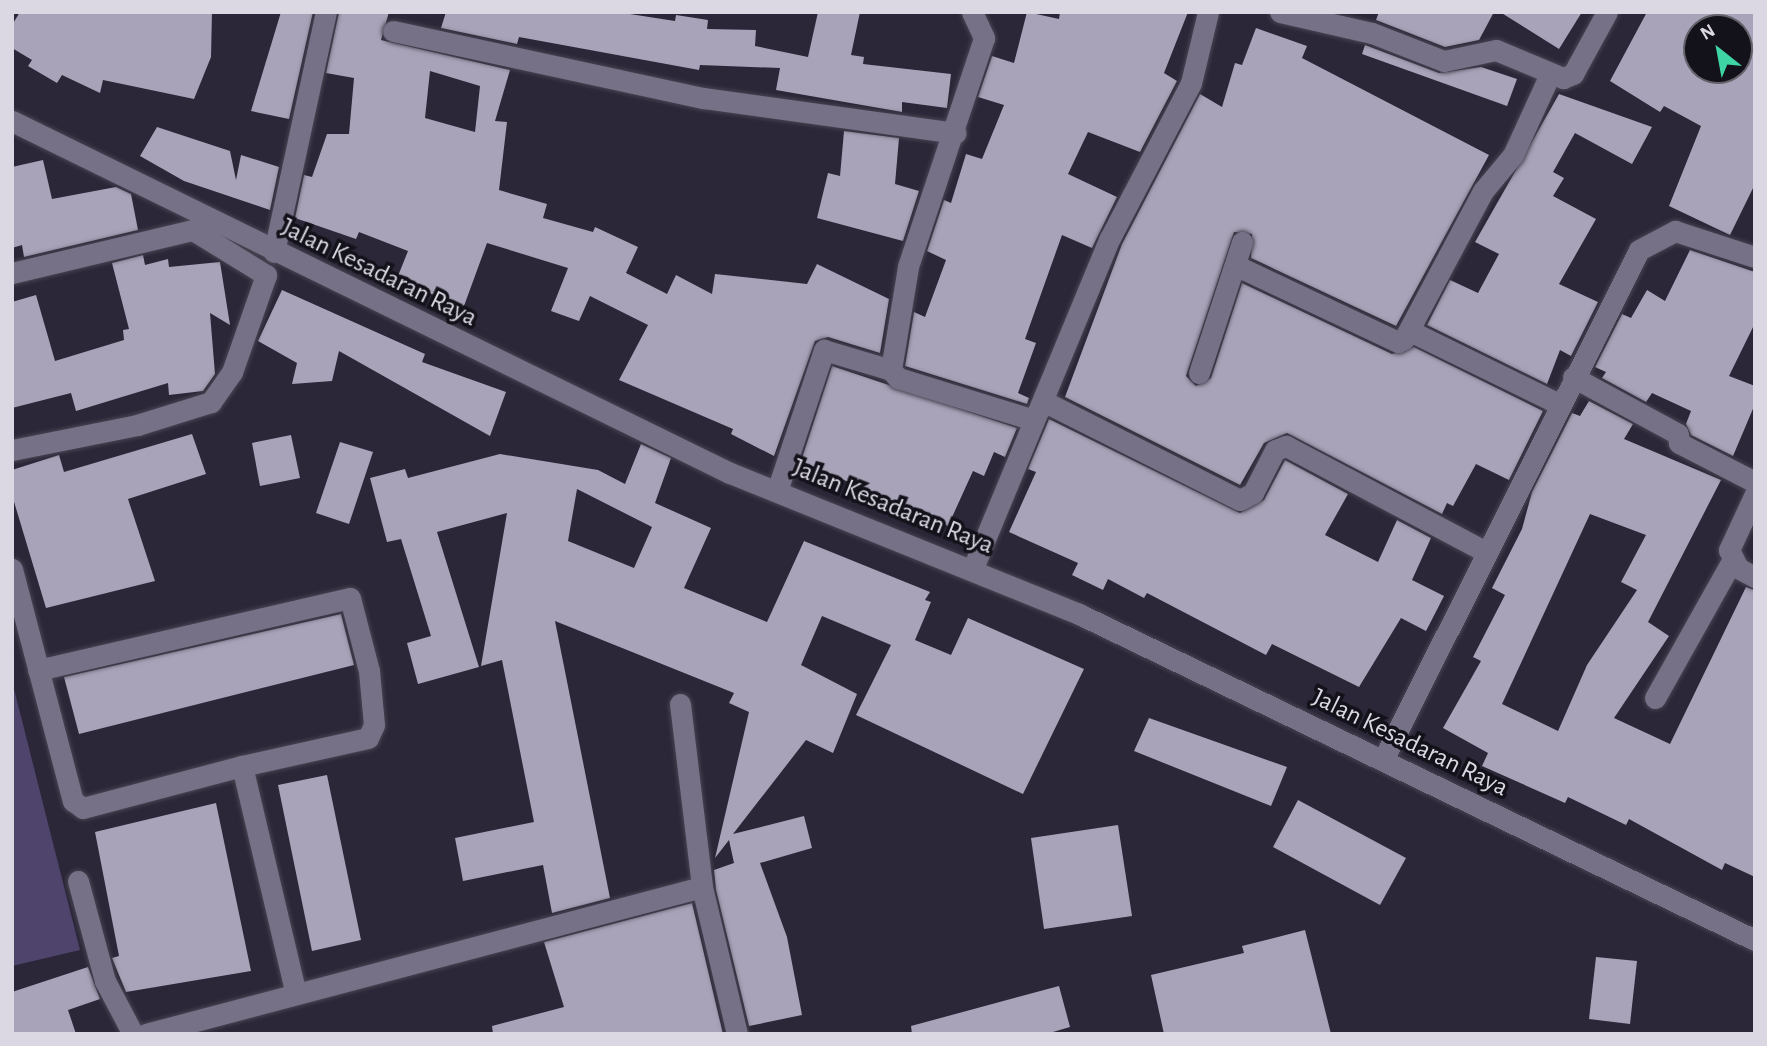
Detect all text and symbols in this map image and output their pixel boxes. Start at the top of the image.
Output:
north arrow [1683,14,1753,84]
text: N [1697,21,1719,44]
street label: Jalan Kesadaran Raya [276,212,482,334]
street label: Jalan Kesadaran Raya [788,453,998,561]
street label: Jalan Kesadaran Raya [1307,682,1513,804]

